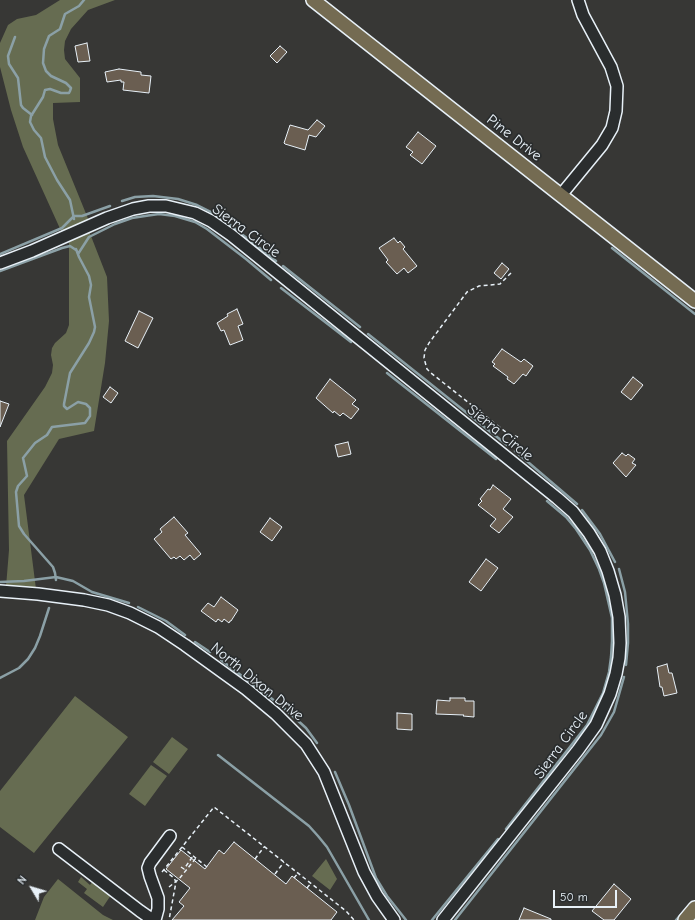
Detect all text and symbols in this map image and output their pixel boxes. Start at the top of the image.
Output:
street label: Pine Drive [483,111,545,165]
street label: Sierra Circle [208,200,284,262]
street label: Sierra Circle [463,401,537,465]
street label: North Dixon Drive [207,639,307,725]
street label: Sierra Circle [530,707,592,783]
north arrow [12,868,52,908]
text: N [15,873,29,887]
scale bar [555,882,619,908]
text: 50 m [560,890,588,904]

